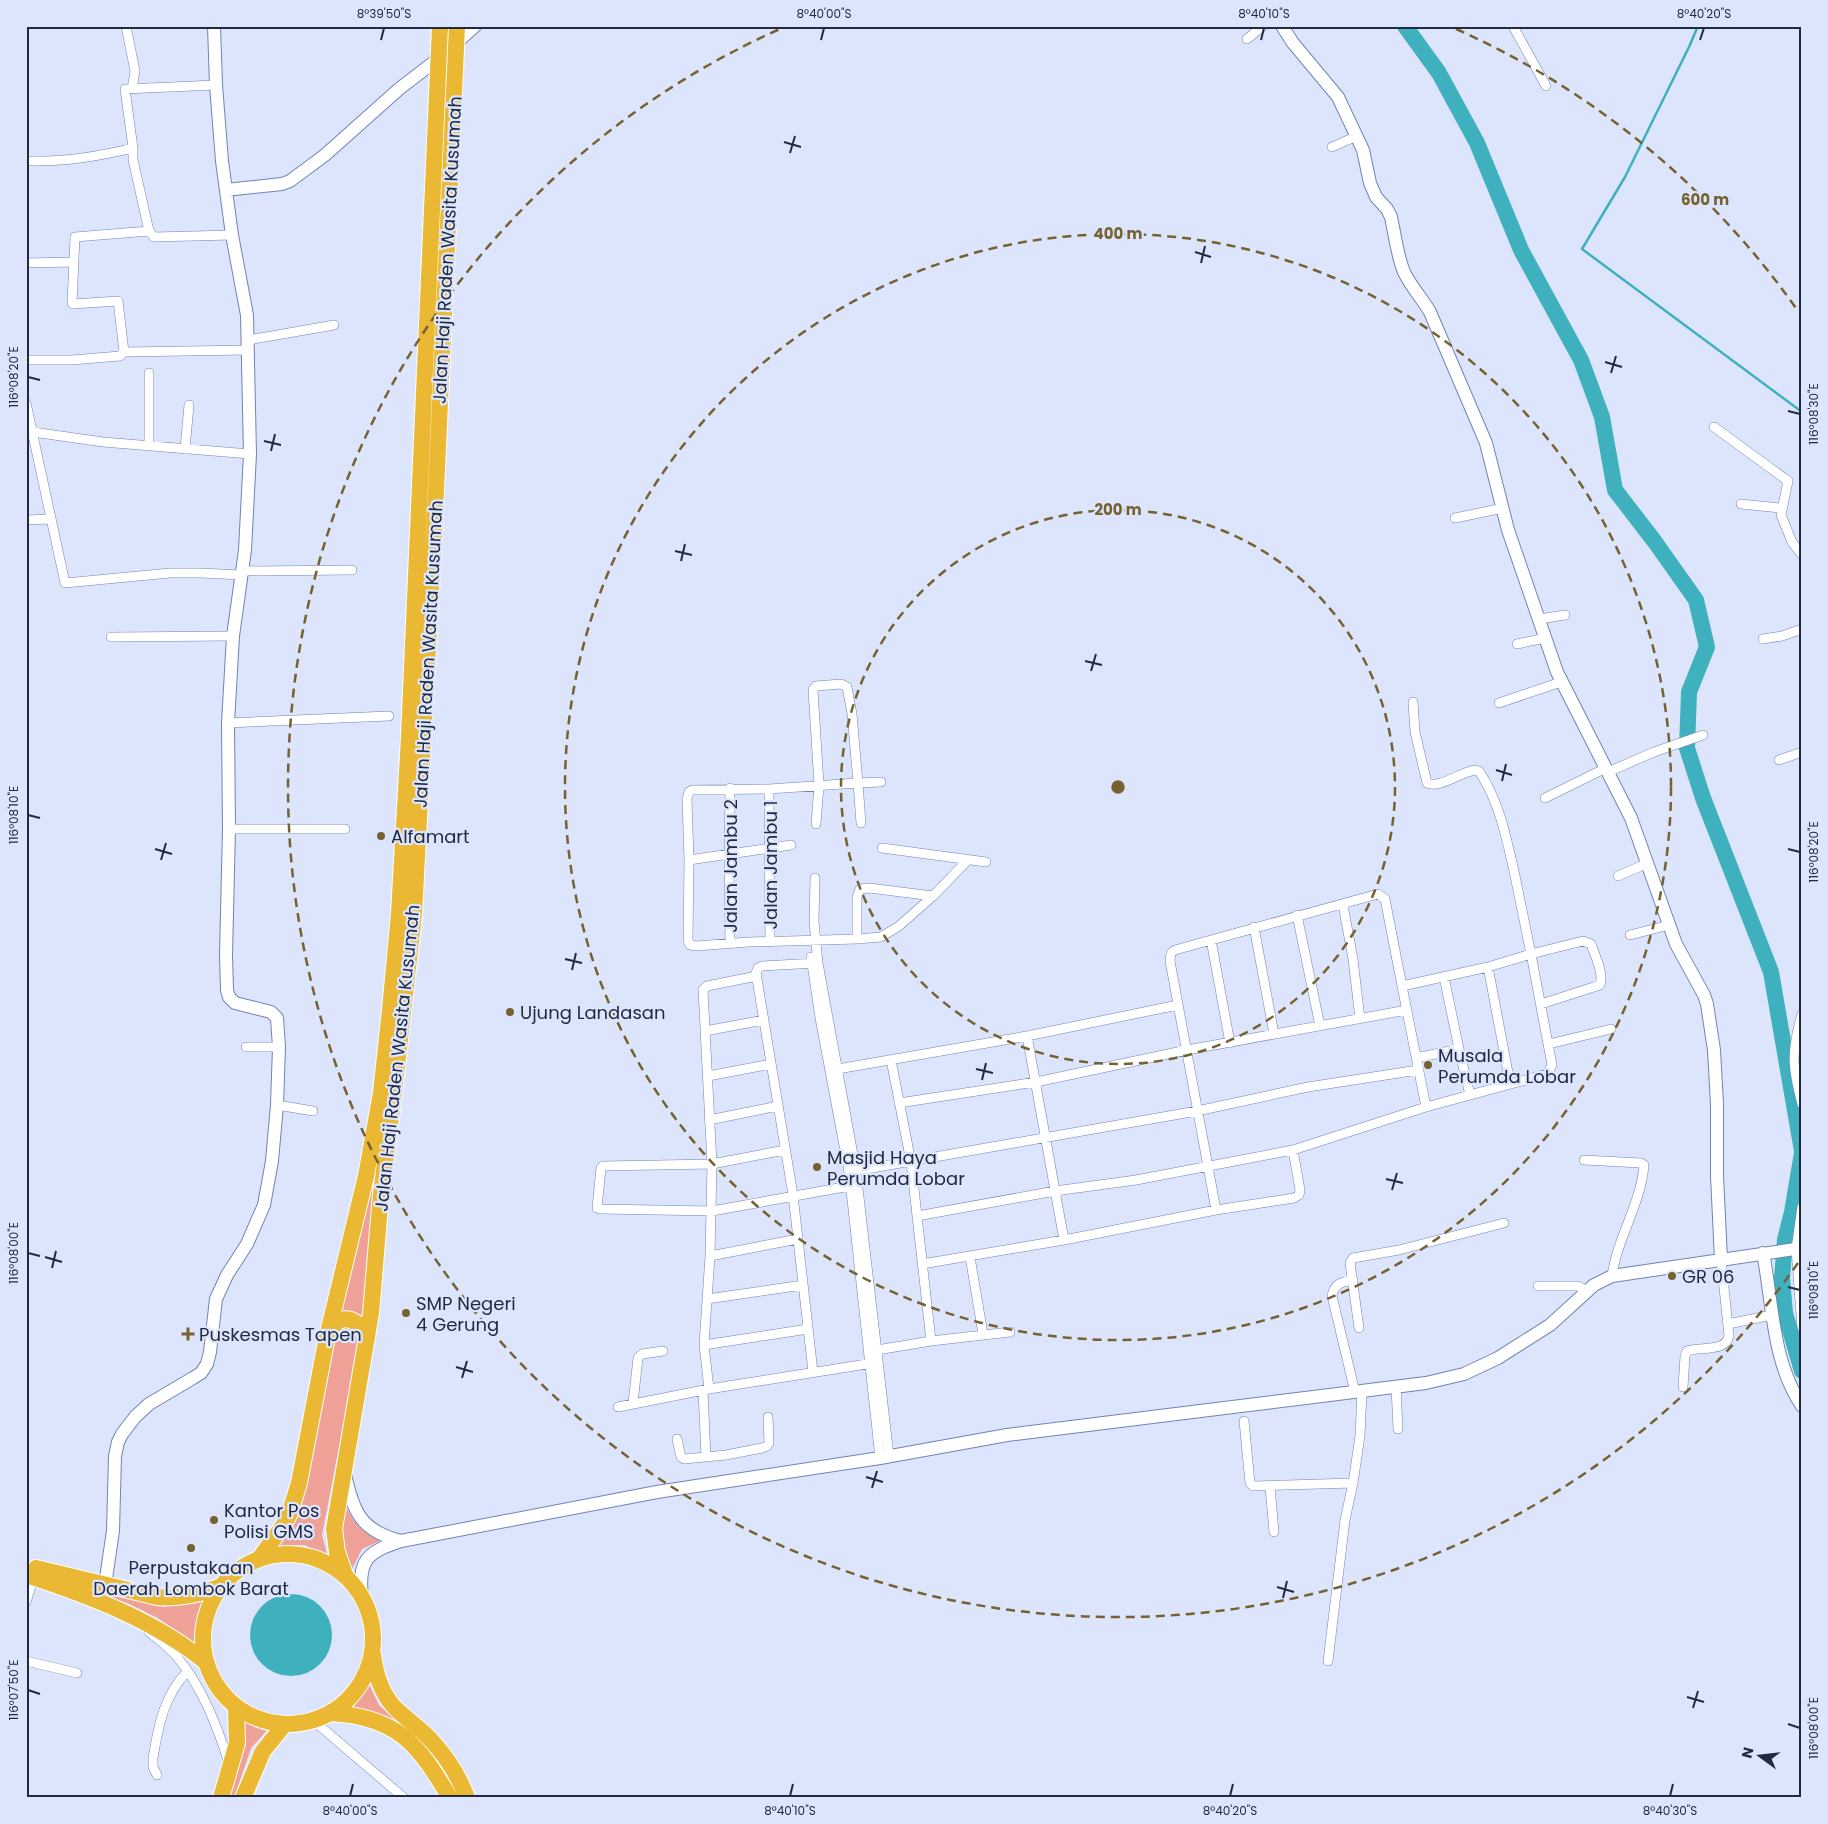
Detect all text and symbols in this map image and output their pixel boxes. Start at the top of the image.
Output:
text: 8°39'50"S [357,5,411,22]
text: 8°40'00"S [796,5,852,22]
text: 8°40'10"S [1238,5,1290,22]
text: 8°40'20"S [1677,5,1731,22]
street label: Jalan Haji Raden Wasita Kusumah [426,95,468,405]
text: 600 m [1681,189,1729,210]
text: 400 m [1094,223,1143,244]
text: 116°08'20"E [5,346,22,408]
text: 116°08'30"E [1805,383,1822,445]
street label: Jalan Haji Raden Wasita Kusumah [407,499,449,809]
text: 200 m [1094,499,1142,520]
centre of rings [1109,778,1127,796]
text: 116°08'10"E [5,786,22,844]
street label: Jalan Jambu 2 [718,799,743,933]
street label: Jalan Jambu 1 [758,800,783,930]
text: 116°08'20"E [1805,821,1822,883]
place label: Alfamart [391,824,470,849]
marker: Alfamart [375,830,387,842]
street label: Jalan Haji Raden Wasita Kusumah [368,903,426,1213]
place label: Ujung Landasan [520,1000,666,1025]
marker: Ujung Landasan [504,1006,516,1018]
place label: Musala Perumda Lobar [1438,1043,1576,1089]
marker: Musala Perumda Lobar [1422,1059,1434,1071]
place label: Masjid Haya Perumda Lobar [827,1145,965,1191]
marker: Masjid Haya Perumda Lobar [811,1161,823,1173]
text: 116°08'00"E [5,1222,22,1284]
text: 116°08'10"E [1805,1261,1822,1319]
place label: GR 06 [1682,1264,1735,1289]
marker: GR 06 [1666,1270,1678,1282]
place label: SMP Negeri 4 Gerung [416,1291,516,1337]
marker: SMP Negeri 4 Gerung [400,1307,412,1319]
place label: Puskesmas Tapen [199,1322,362,1347]
marker: Puskesmas Tapen [181,1327,195,1341]
place label: Kantor Pos Polisi GMS [224,1498,319,1544]
marker: Kantor Pos Polisi GMS [208,1514,220,1526]
marker: Perpustakaan Daerah Lombok Barat [185,1542,197,1554]
place label: Perpustakaan Daerah Lombok Barat [93,1555,289,1601]
text: 116°07'50"E [5,1660,22,1720]
text: 116°08'00"E [1805,1697,1822,1759]
north arrow [1736,1732,1786,1782]
text: N [1736,1745,1758,1760]
text: 8°40'00"S [322,1802,378,1819]
text: 8°40'10"S [764,1802,816,1819]
text: 8°40'20"S [1203,1802,1257,1819]
text: 8°40'30"S [1643,1802,1697,1819]

